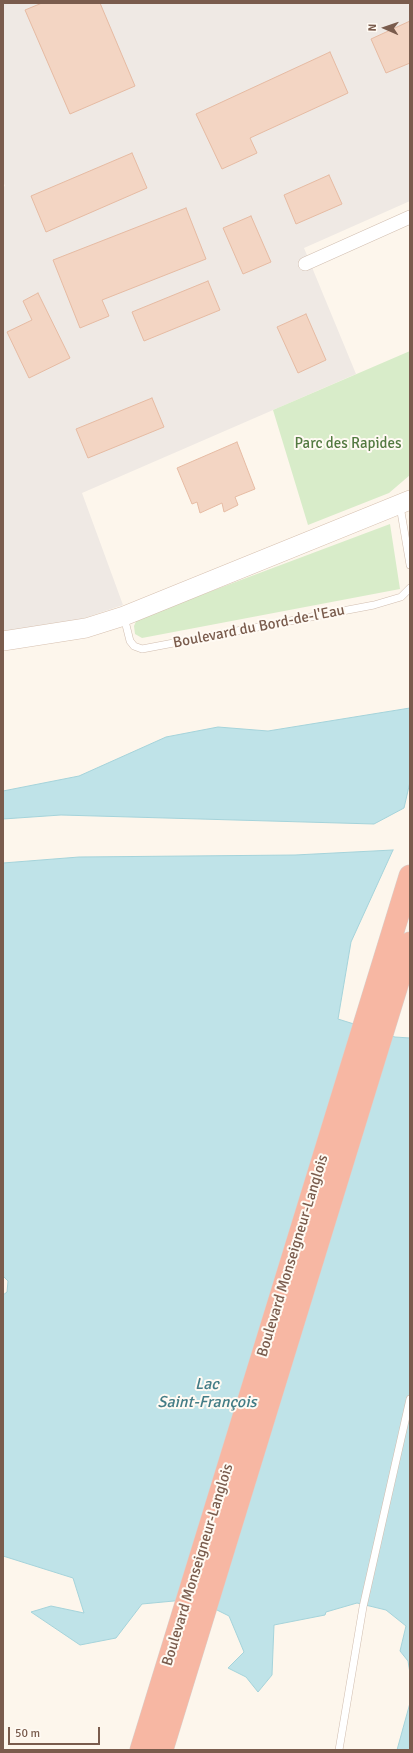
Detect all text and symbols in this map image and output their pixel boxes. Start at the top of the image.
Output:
north arrow [365,8,405,48]
text: N [366,24,379,32]
park label: Parc des Rapides [294,435,402,453]
street label: Boulevard du Bord-de-l'Eau [172,602,346,652]
street label: Boulevard Monseigneur-Langlois [254,1153,332,1359]
water label: Lac Saint-François [158,1375,256,1413]
street label: Boulevard Monseigneur-Langlois [159,1462,237,1668]
scale bar [10,1719,102,1745]
text: 50 m [15,1726,40,1741]

